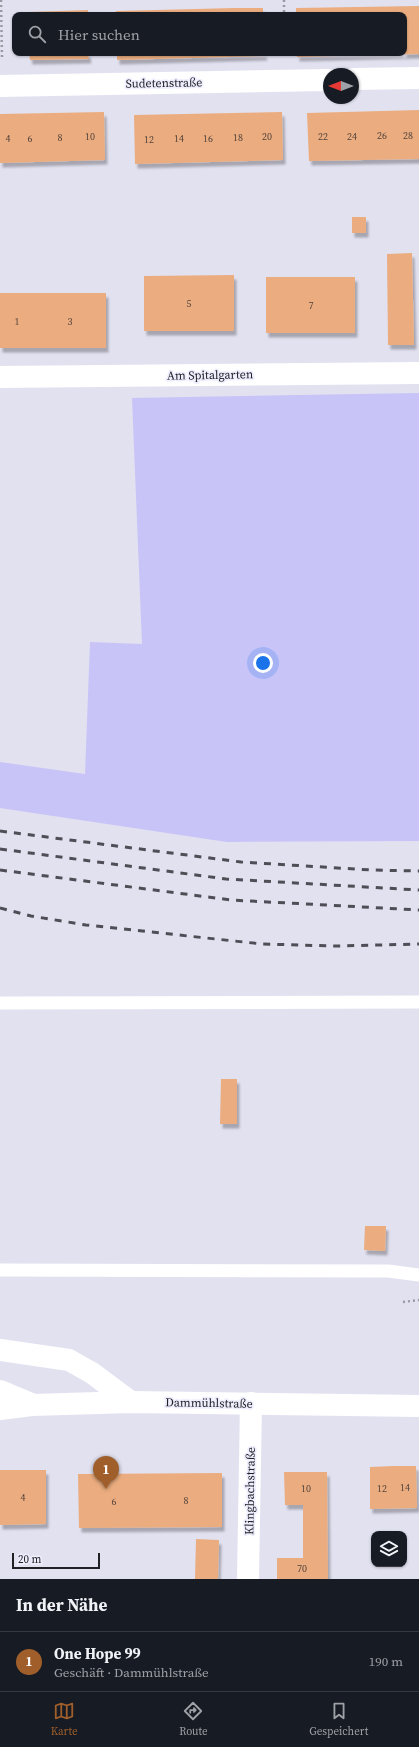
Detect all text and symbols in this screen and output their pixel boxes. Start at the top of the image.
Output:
search box [12,12,407,56]
icon: search [26,23,48,45]
text: Hier suchen [58,24,140,45]
north arrow [323,68,359,104]
street label: Sudetenstraße [126,74,202,92]
house number: 26 [377,129,387,142]
house number: 28 [403,129,413,142]
house number: 10 [85,130,95,143]
house number: 20 [262,130,272,143]
house number: 22 [318,130,328,143]
house number: 24 [347,130,357,143]
house number: 8 [58,131,63,144]
house number: 18 [233,131,243,144]
house number: 4 [6,132,11,145]
house number: 6 [28,132,33,145]
house number: 14 [174,132,184,145]
house number: 16 [203,132,213,145]
house number: 12 [144,133,154,146]
house number: 5 [187,297,192,310]
house number: 7 [309,299,314,312]
house number: 1 [15,315,20,328]
house number: 3 [68,315,73,328]
street label: Am Spitalgarten [167,366,253,384]
your location [253,653,273,673]
street label: Dammühlstraße [165,1394,253,1412]
street label: Klingbachstraße [241,1447,259,1535]
pin: 1 [93,1456,119,1489]
house number: 14 [400,1481,410,1494]
house number: 10 [301,1482,311,1495]
house number: 12 [377,1482,387,1495]
house number: 4 [21,1491,26,1504]
house number: 8 [184,1494,189,1507]
house number: 6 [112,1495,117,1508]
map controls [371,1531,407,1567]
button: layers [371,1531,407,1567]
scale bar [12,1551,100,1570]
text: 20 m [18,1552,41,1567]
house number: 70 [297,1562,307,1575]
text: In der Nähe [16,1593,107,1617]
text: One Hope 99 [54,1643,141,1664]
text: 1 [25,1653,33,1670]
text: 190 m [369,1653,403,1670]
text: Geschäft · Dammühlstraße [54,1664,209,1681]
tab: Karte [51,1700,78,1739]
tab: Route [179,1700,208,1739]
tab: Gespeichert [309,1700,368,1739]

